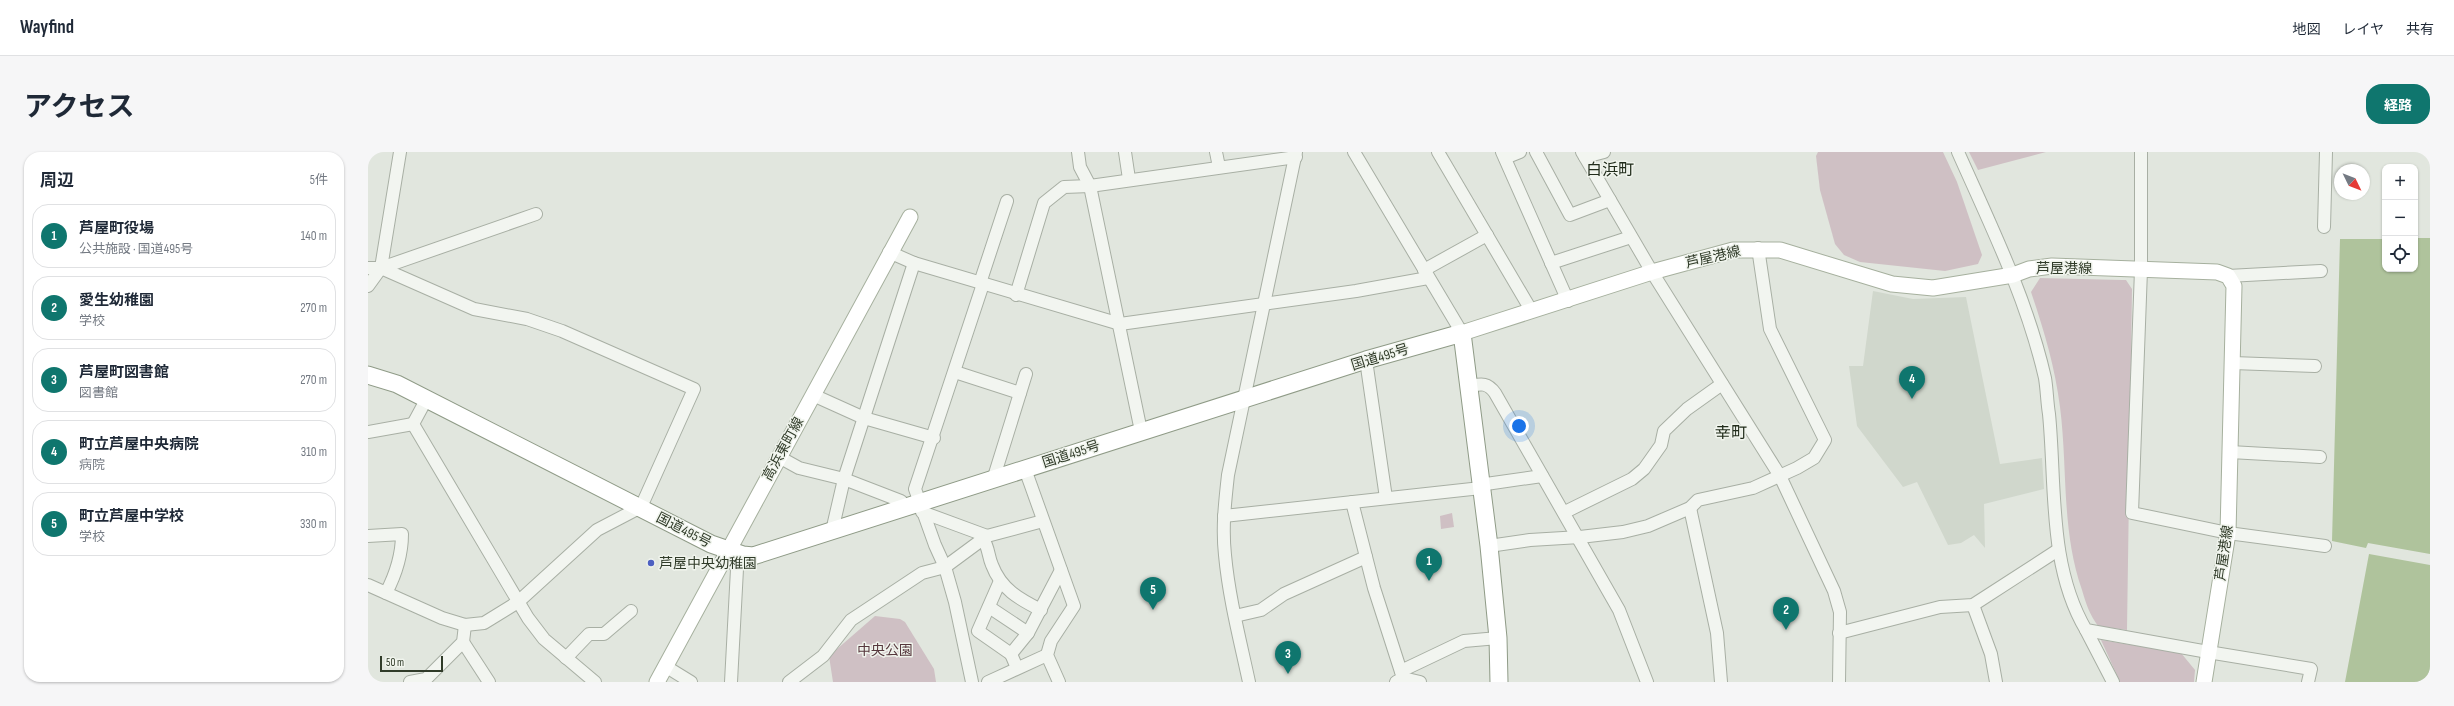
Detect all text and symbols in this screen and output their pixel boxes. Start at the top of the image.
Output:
text: Wayfind [20,16,74,39]
text: 地図 [2292,21,2320,38]
text: レイヤ [2342,21,2384,38]
text: 共有 [2406,21,2434,38]
button: 経路 [2366,84,2430,124]
text: アクセス [24,91,135,124]
district label: 白浜町 [1586,161,1634,180]
north arrow [2334,164,2370,200]
map controls [2382,164,2418,272]
button: + [2382,164,2418,200]
text: 周辺 [40,171,74,191]
text: 5件 [310,172,328,188]
button: − [2382,200,2418,236]
text: 芦屋町役場 [79,219,154,238]
text: 1 [51,228,57,244]
text: 140 m [301,228,327,244]
button: locate [2382,236,2418,272]
text: 公共施設 · 国道495号 [79,241,193,257]
street label: 芦屋港線 [1684,242,1742,272]
street label: 芦屋港線 [2036,260,2092,277]
text: 愛生幼稚園 [79,291,154,310]
text: 2 [51,300,57,316]
text: 270 m [300,300,327,316]
text: 学校 [79,313,105,329]
street label: 国道495号 [1349,340,1411,374]
text: 芦屋町図書館 [79,363,169,382]
pin: 4 [1899,366,1925,399]
text: 3 [51,372,57,388]
text: 270 m [300,372,327,388]
text: 図書館 [79,385,118,401]
street label: 高浜東町線 [759,414,807,484]
your location [1509,416,1529,436]
district label: 幸町 [1715,424,1747,443]
text: 町立芦屋中央病院 [79,435,199,454]
street label: 国道495号 [1040,437,1102,471]
text: 4 [51,444,57,460]
text: 310 m [301,444,327,460]
text: 病院 [79,457,105,473]
text: 町立芦屋中学校 [79,507,184,526]
street label: 国道495号 [654,509,714,551]
text: 5 [51,516,57,532]
text: 330 m [300,516,327,532]
street label: 芦屋港線 [2212,524,2236,582]
text: 学校 [79,529,105,545]
pin: 1 [1416,548,1442,581]
place label: 芦屋中央幼稚園 [659,555,757,572]
marker: 芦屋中央幼稚園 [646,558,656,568]
pin: 5 [1140,577,1166,610]
pin: 2 [1773,597,1799,630]
pin: 3 [1275,641,1301,674]
park label: 中央公園 [857,642,913,659]
scale bar [380,654,443,673]
text: 50 m [386,656,404,669]

